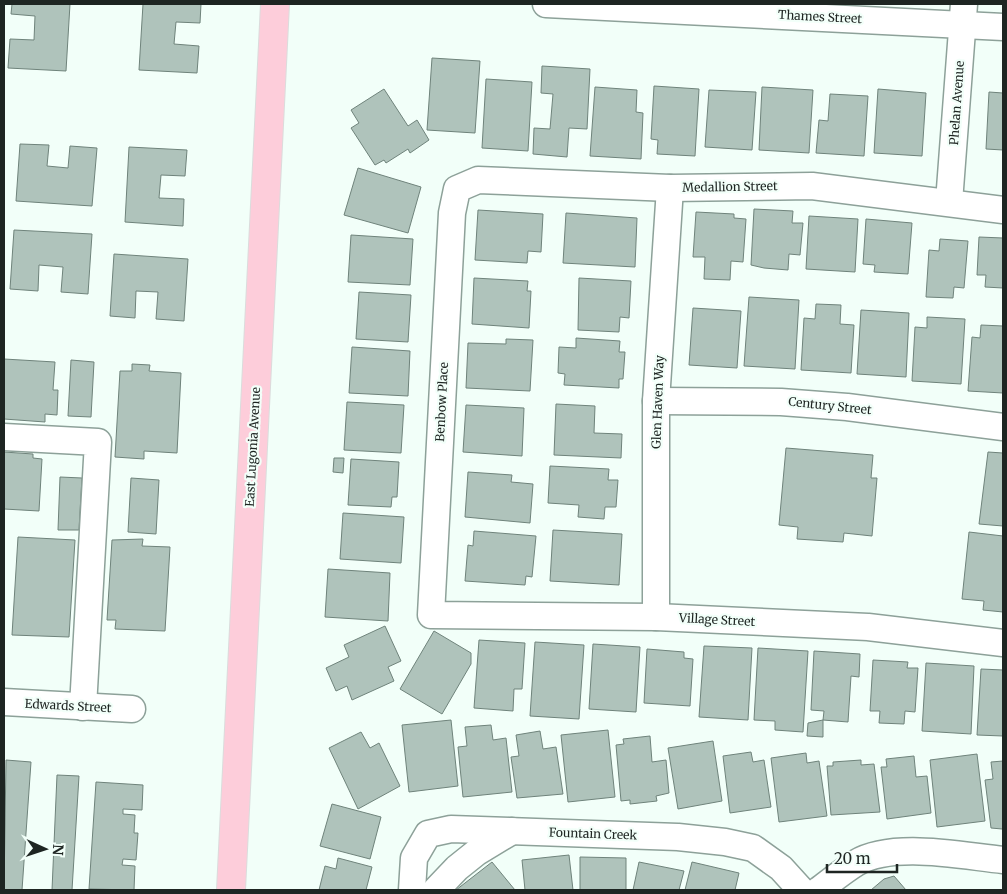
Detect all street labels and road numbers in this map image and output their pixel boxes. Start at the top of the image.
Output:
street label: Thames Street [778,7,863,26]
street label: Phelan Avenue [946,60,967,146]
street label: Medallion Street [682,178,778,195]
street label: Glen Haven Way [648,355,667,449]
street label: Benbow Place [432,362,451,442]
street label: East Lugonia Avenue [242,387,263,507]
street label: Century Street [788,394,873,417]
street label: Village Street [678,610,756,629]
street label: Edwards Street [24,696,112,715]
street label: Fountain Creek [549,824,638,843]

